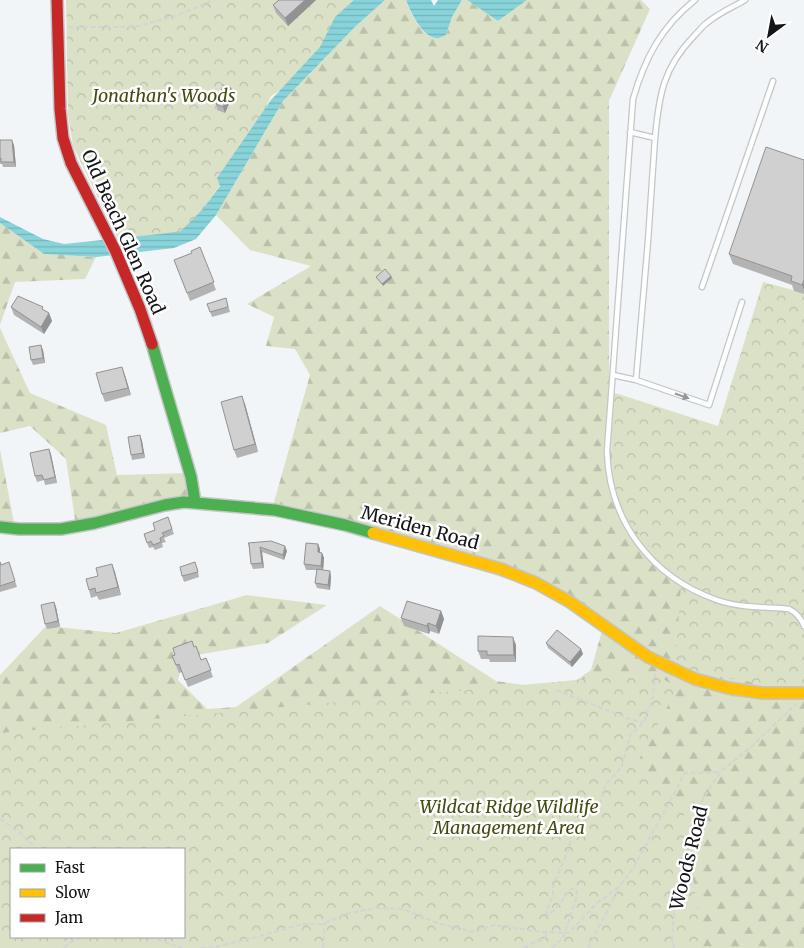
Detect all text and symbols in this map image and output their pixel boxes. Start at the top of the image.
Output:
north arrow [744,10,794,60]
text: N [753,35,772,57]
park label: Jonathan's Woods [90,84,236,107]
street label: Old Beach Glen Road [77,146,170,318]
one-way arrow [675,392,690,400]
street label: Meriden Road [359,501,482,554]
park label: Wildcat Ridge Wildlife Management Area [419,795,599,839]
street label: Woods Road [664,803,713,913]
legend [10,848,185,938]
text: Fast [55,858,85,877]
text: Slow [55,883,90,902]
text: Jam [54,908,83,927]

